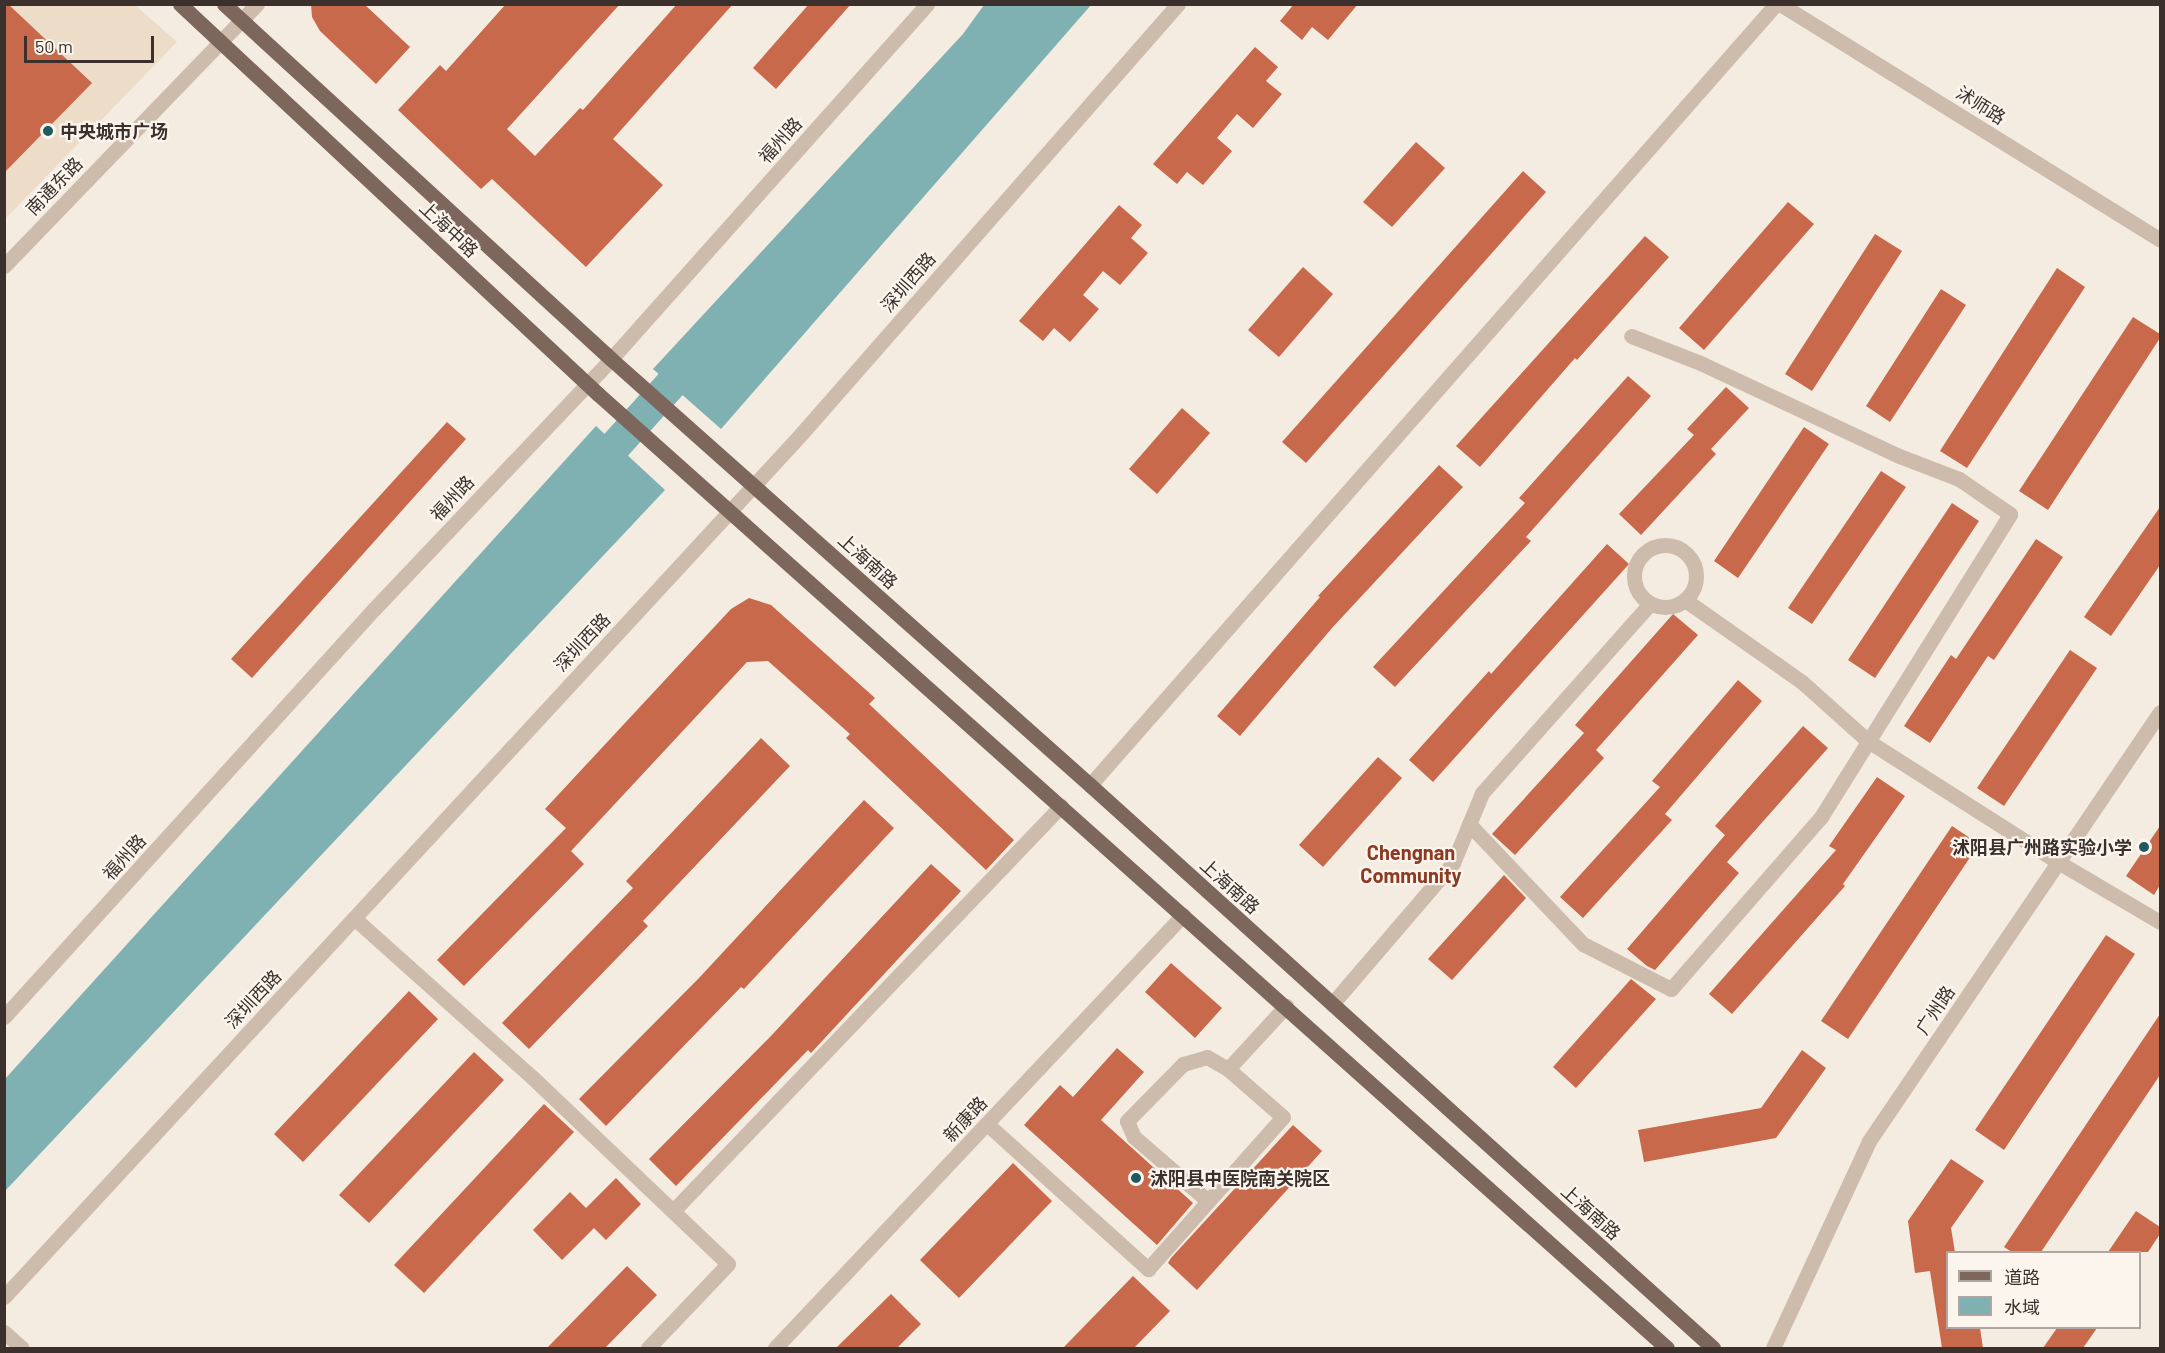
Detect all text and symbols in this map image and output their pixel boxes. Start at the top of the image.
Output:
scale bar [27,24,158,62]
text: 50 m [35,35,73,57]
street label: 沭师路 [1952,82,2010,128]
street label: 福州路 [754,113,806,167]
place label: 中央城市广场 [60,120,168,142]
marker: 中央城市广场 [41,124,55,138]
street label: 南通东路 [21,153,87,219]
street label: 上海中路 [415,197,483,261]
street label: 深圳西路 [876,248,940,316]
street label: 福州路 [426,471,478,525]
street label: 上海南路 [834,529,902,593]
street label: 深圳西路 [550,608,614,676]
street label: 福州路 [98,830,150,884]
place label: 沭阳县广州路实验小学 [1952,836,2132,858]
district label: Chengnan Community [1360,840,1462,887]
marker: 沭阳县广州路实验小学 [2137,840,2151,854]
street label: 上海南路 [1196,854,1264,918]
street label: 深圳西路 [221,965,285,1033]
street label: 广州路 [1911,982,1959,1038]
street label: 新康路 [939,1092,991,1146]
place label: 沭阳县中医院南关院区 [1150,1167,1330,1189]
marker: 沭阳县中医院南关院区 [1127,1169,1145,1187]
street label: 上海南路 [1557,1180,1625,1244]
legend [1946,1251,2141,1329]
text: 道路 [2004,1266,2040,1288]
text: 水域 [2004,1296,2040,1318]

